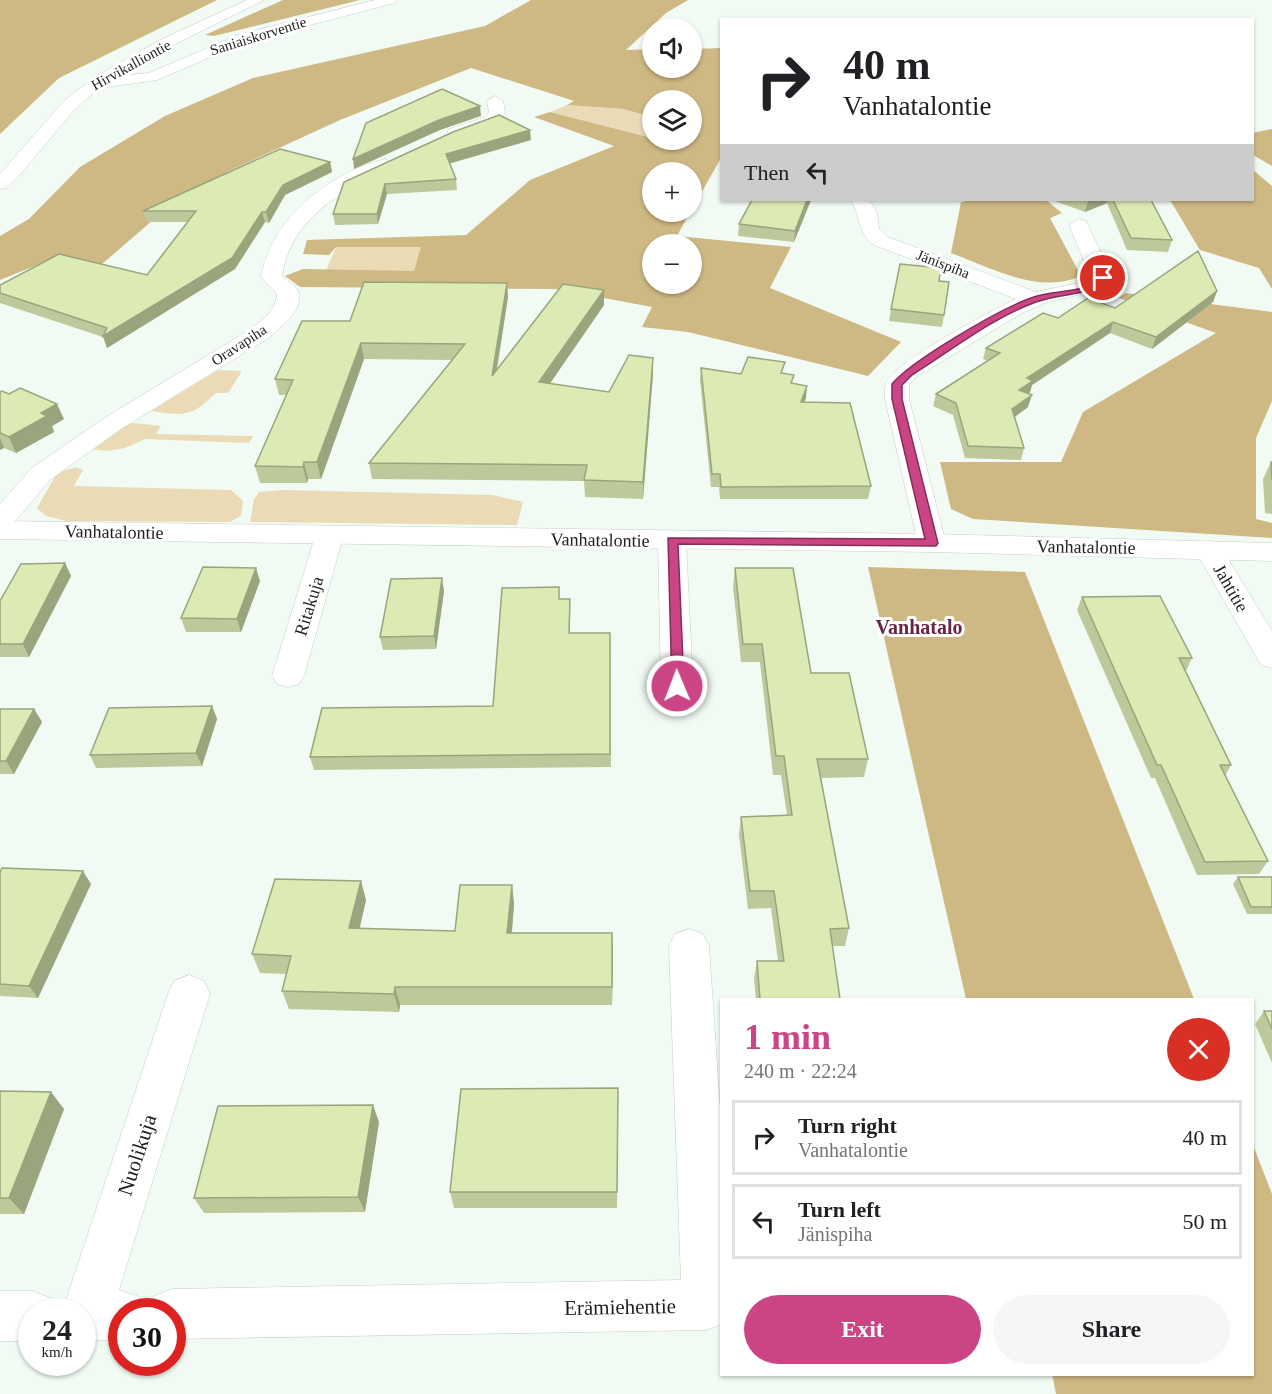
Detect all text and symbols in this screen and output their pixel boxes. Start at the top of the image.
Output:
street label: Saniaiskorventie [208,14,308,58]
map controls [642,18,702,294]
button: sound [642,18,702,78]
street label: Hirvikalliontie [88,36,174,93]
icon: right [744,42,822,120]
text: 40 m [843,42,931,88]
button: layers [642,90,702,150]
text: Vanhatalontie [843,91,991,121]
icon: left [801,156,834,189]
text: Then [744,160,789,185]
button: + [642,162,702,222]
button: − [642,234,702,294]
street label: Jänispiha [914,247,972,282]
pin [1077,252,1128,303]
icon: arrive [1086,261,1119,294]
street label: Oravapiha [208,321,270,369]
street label: Vanhatalontie [64,521,164,543]
street label: Vanhatalontie [550,529,650,551]
street label: Vanhatalontie [1036,536,1136,558]
street label: Jahtitie [1209,560,1253,616]
street label: Ritakuja [291,574,327,638]
district label: Vanhatalo [875,616,963,638]
position arrow [645,654,709,718]
text: 1 min [744,1017,831,1057]
button: close [1167,1018,1230,1081]
text: 240 m · 22:24 [744,1060,857,1082]
street label: Nuolikuja [113,1111,162,1199]
text: Turn right [798,1113,897,1138]
icon: right [747,1121,780,1154]
text: 40 m [1182,1125,1227,1150]
text: Vanhatalontie [798,1139,908,1161]
text: Turn left [798,1197,881,1222]
icon: left [747,1205,780,1238]
text: 50 m [1182,1209,1227,1234]
text: Jänispiha [798,1223,872,1245]
street label: Erämiehentie [564,1294,676,1320]
button: Exit [744,1295,981,1364]
button: Share [993,1295,1230,1364]
speed limit sign: 30 [108,1298,186,1376]
text: 24 [42,1313,72,1346]
text: km/h [42,1344,72,1360]

